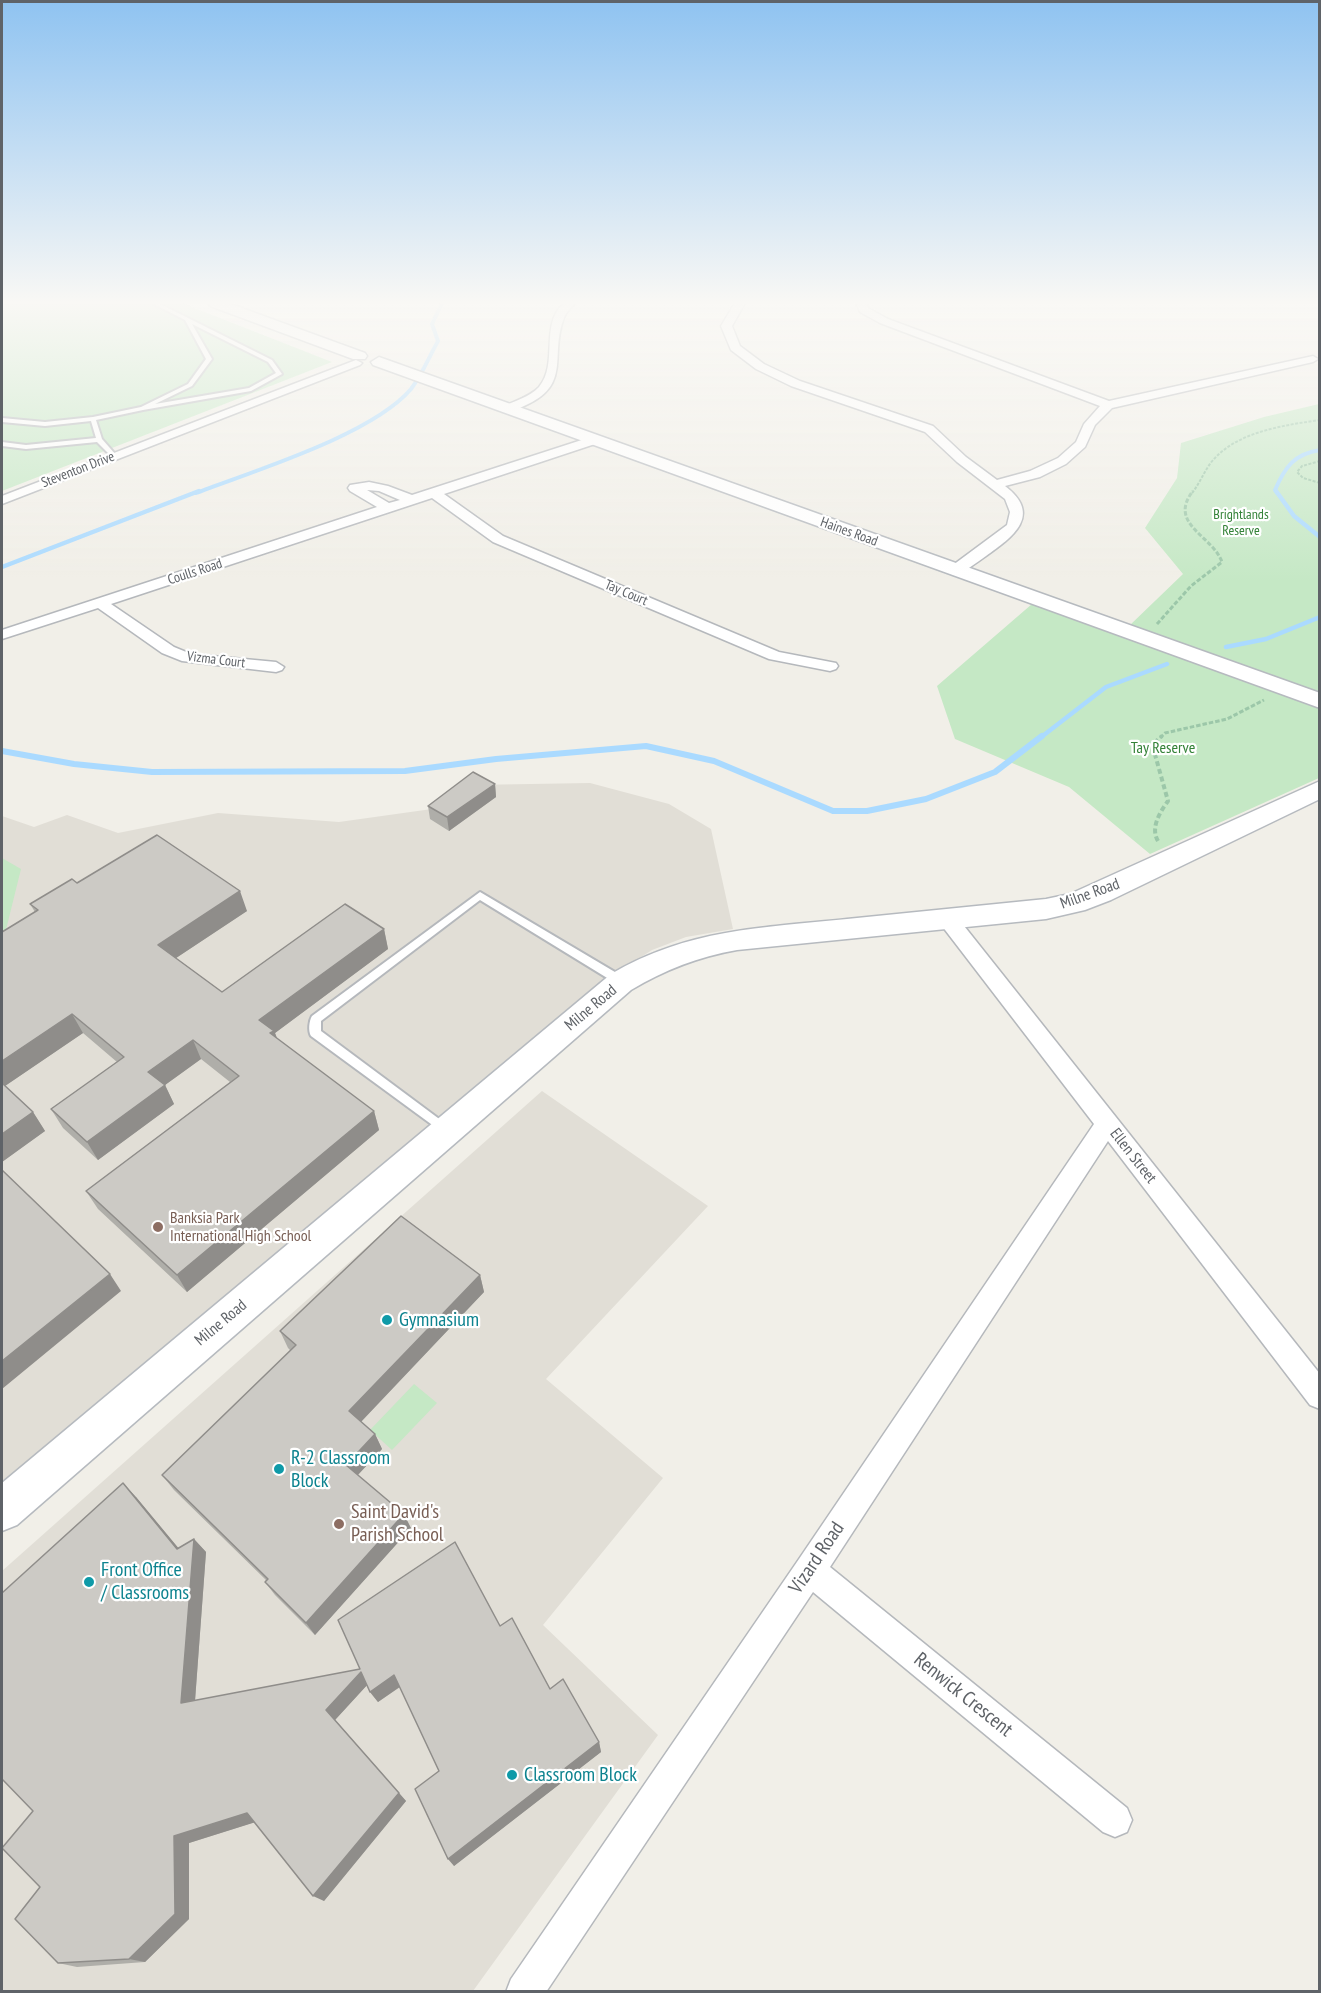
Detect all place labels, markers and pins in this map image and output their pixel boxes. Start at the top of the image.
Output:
place label: Banksia Park International High School [170,1208,311,1246]
marker: Banksia Park International High School [151,1220,165,1234]
place label: Gymnasium [399,1308,479,1332]
marker: Gymnasium [380,1313,394,1327]
place label: R-2 Classroom Block [291,1446,390,1493]
marker: R-2 Classroom Block [272,1462,286,1476]
place label: Saint David's Parish School [351,1500,444,1547]
marker: Saint David's Parish School [332,1517,346,1531]
place label: Front Office / Classrooms [101,1558,189,1605]
marker: Front Office / Classrooms [82,1575,96,1589]
place label: Classroom Block [524,1763,637,1787]
marker: Classroom Block [505,1768,519,1782]

